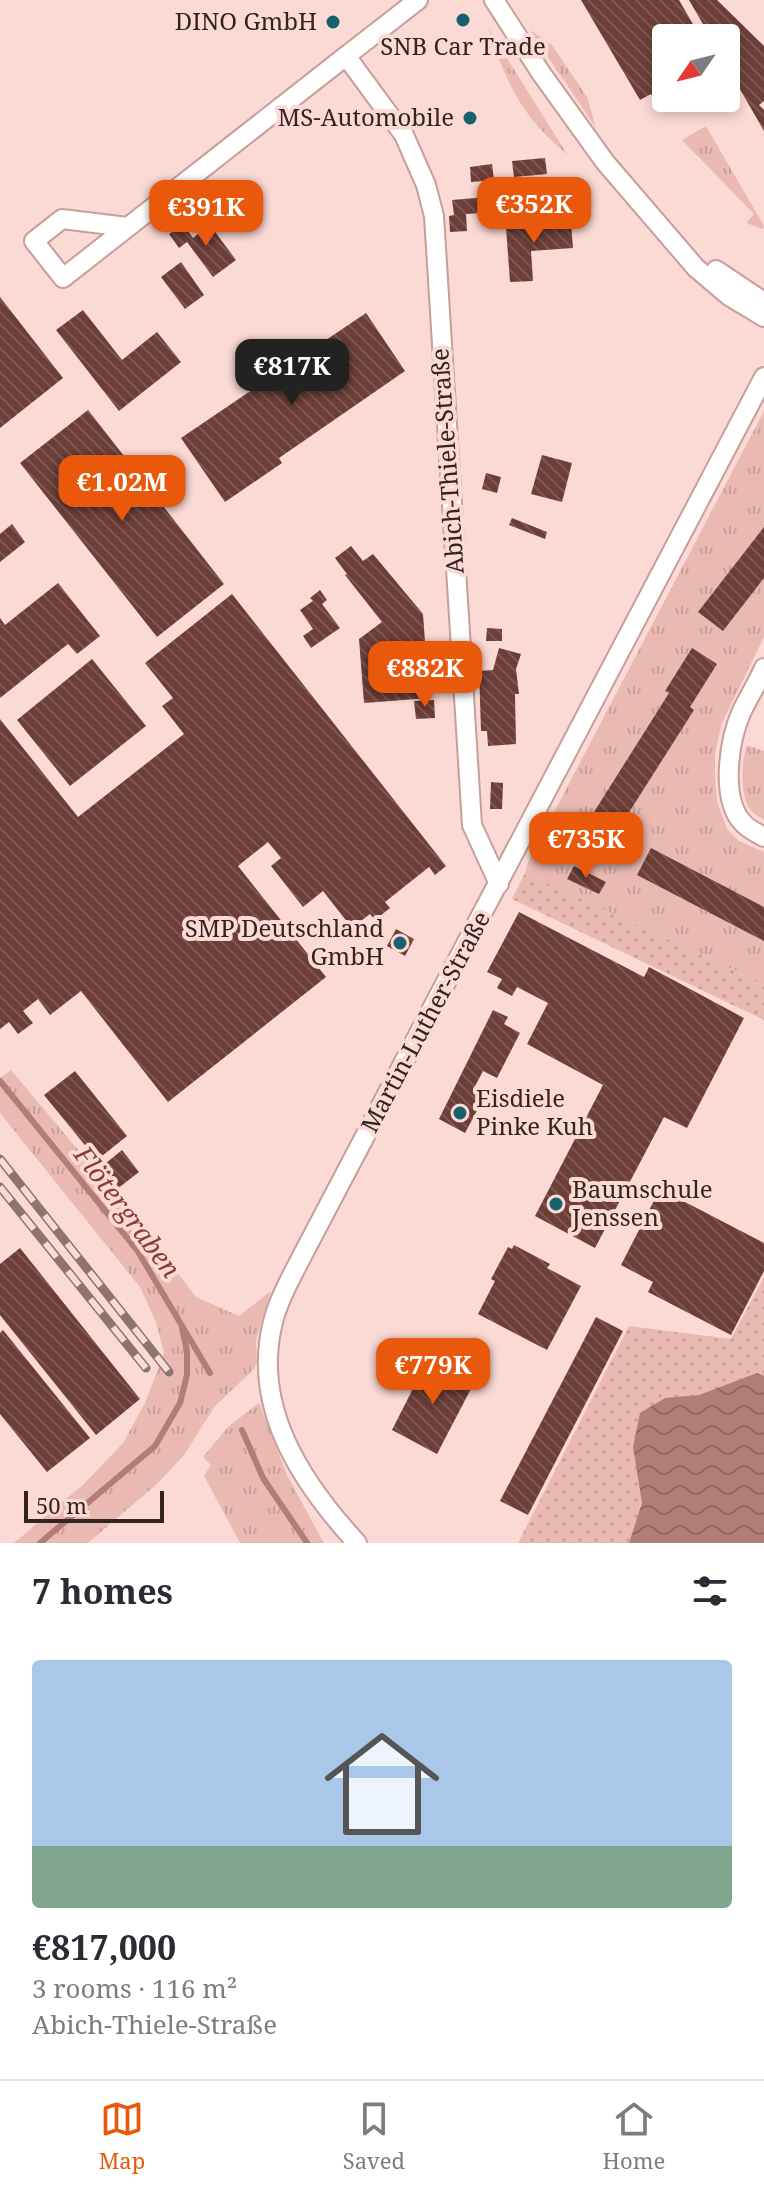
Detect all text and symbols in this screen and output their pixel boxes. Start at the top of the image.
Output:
place label: DINO GmbH [175,4,317,37]
marker: SNB Car Trade [454,11,472,29]
marker: DINO GmbH [324,13,342,31]
north arrow [652,24,740,112]
map controls [652,24,740,112]
place label: SNB Car Trade [380,29,546,62]
place label: MS-Automobile [278,100,454,133]
marker: MS-Automobile [461,109,479,127]
pin: €352K [478,177,590,245]
pin: €391K [150,180,262,248]
text: €352K [495,185,573,221]
text: €391K [167,188,245,224]
pin: €817K [236,339,348,407]
text: €817K [253,347,331,383]
street label: Abich-Thiele-Straße [422,347,471,575]
pin: €1.02M [57,455,187,523]
text: €1.02M [76,463,168,499]
pin: €882K [369,641,481,709]
text: €882K [386,649,464,685]
pin: €735K [530,812,642,880]
text: €735K [547,820,625,856]
street label: Martin-Luther-Straße [352,905,497,1138]
place label: SMP Deutschland GmbH [185,911,384,972]
marker: SMP Deutschland GmbH [391,934,409,952]
place label: Eisdiele Pinke Kuh [476,1081,593,1142]
marker: Eisdiele Pinke Kuh [451,1104,469,1122]
water label: Flötergraben [66,1137,189,1285]
place label: Baumschule Jenssen [571,1172,713,1233]
marker: Baumschule Jenssen [547,1195,565,1213]
pin: €779K [377,1338,489,1406]
text: €779K [394,1346,472,1382]
scale bar [24,1487,164,1523]
text: 50 m [36,1490,87,1520]
text: 7 homes [32,1568,173,1614]
icon: filters [688,1569,732,1613]
icon: home [310,1712,454,1856]
text: €817,000 [32,1924,176,1970]
text: 3 rooms · 116 m² [32,1970,237,2006]
text: Abich-Thiele-Straße [32,2006,277,2042]
tab: Map [99,2097,145,2175]
tab: Saved [343,2097,405,2175]
tab: Home [603,2097,665,2175]

